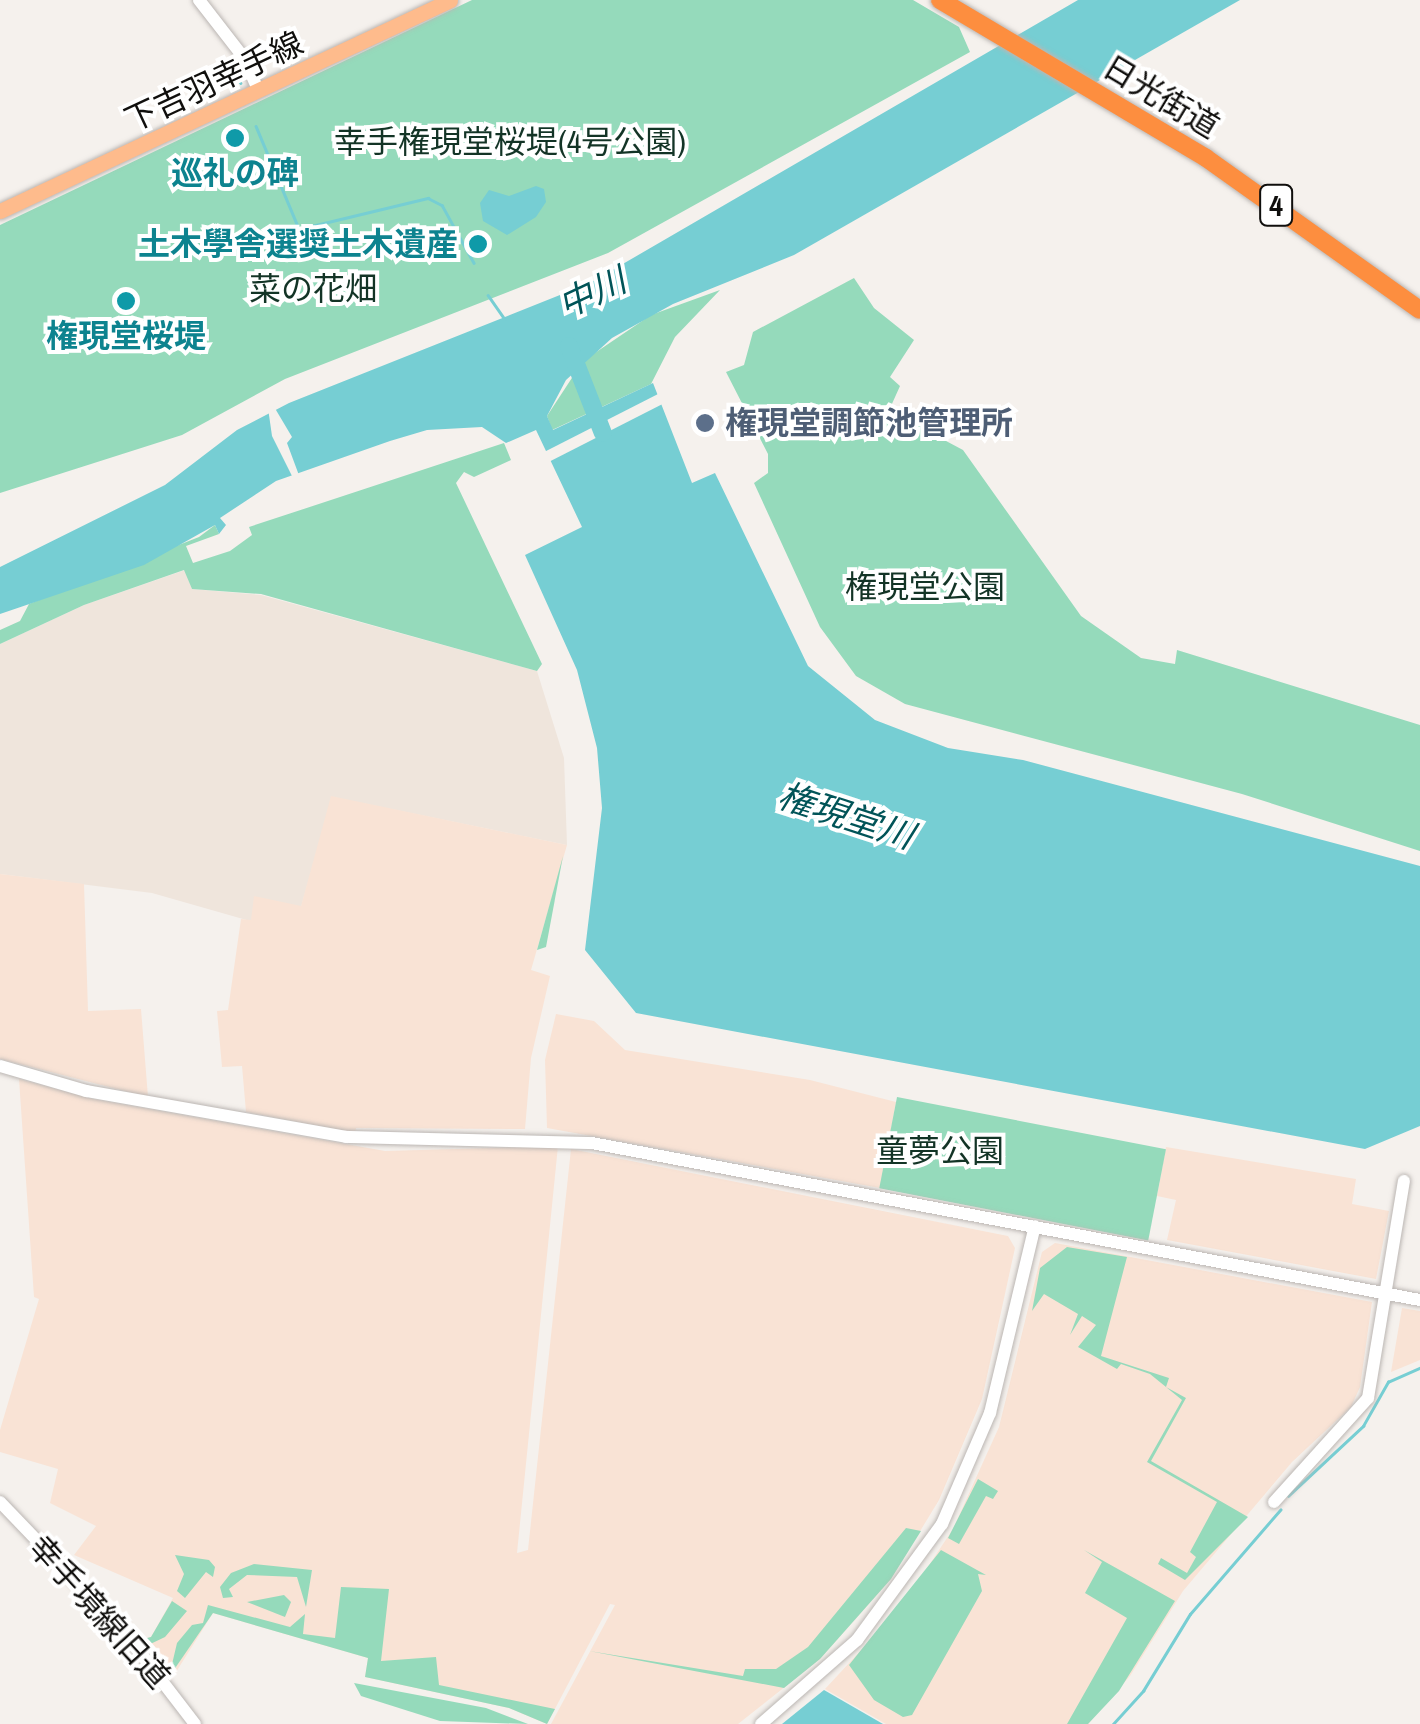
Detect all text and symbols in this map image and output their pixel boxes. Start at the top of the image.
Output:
street label: 下吉羽幸手線 [119,24,309,140]
street label: 日光街道 [1096,48,1226,146]
park label: 幸手権現堂桜堤(4号公園) [334,123,686,161]
marker: 巡礼の碑 [224,127,246,149]
place label: 巡礼の碑 [171,154,299,192]
road number: 4 [1258,180,1294,230]
place label: 土木學舎選奨土木遺産 [138,225,458,263]
marker: 土木學舎選奨土木遺産 [467,233,489,255]
water label: 中川 [551,259,633,327]
park label: 菜の花畑 [249,270,377,308]
marker: 権現堂桜堤 [115,290,137,312]
place label: 権現堂桜堤 [46,317,206,355]
place label: 権現堂調節池管理所 [725,404,1013,442]
marker: 権現堂調節池管理所 [694,412,716,434]
park label: 権現堂公園 [845,568,1005,606]
water label: 権現堂川 [773,774,919,858]
park label: 童夢公園 [876,1132,1004,1170]
street label: 幸手境線旧道 [20,1528,178,1696]

